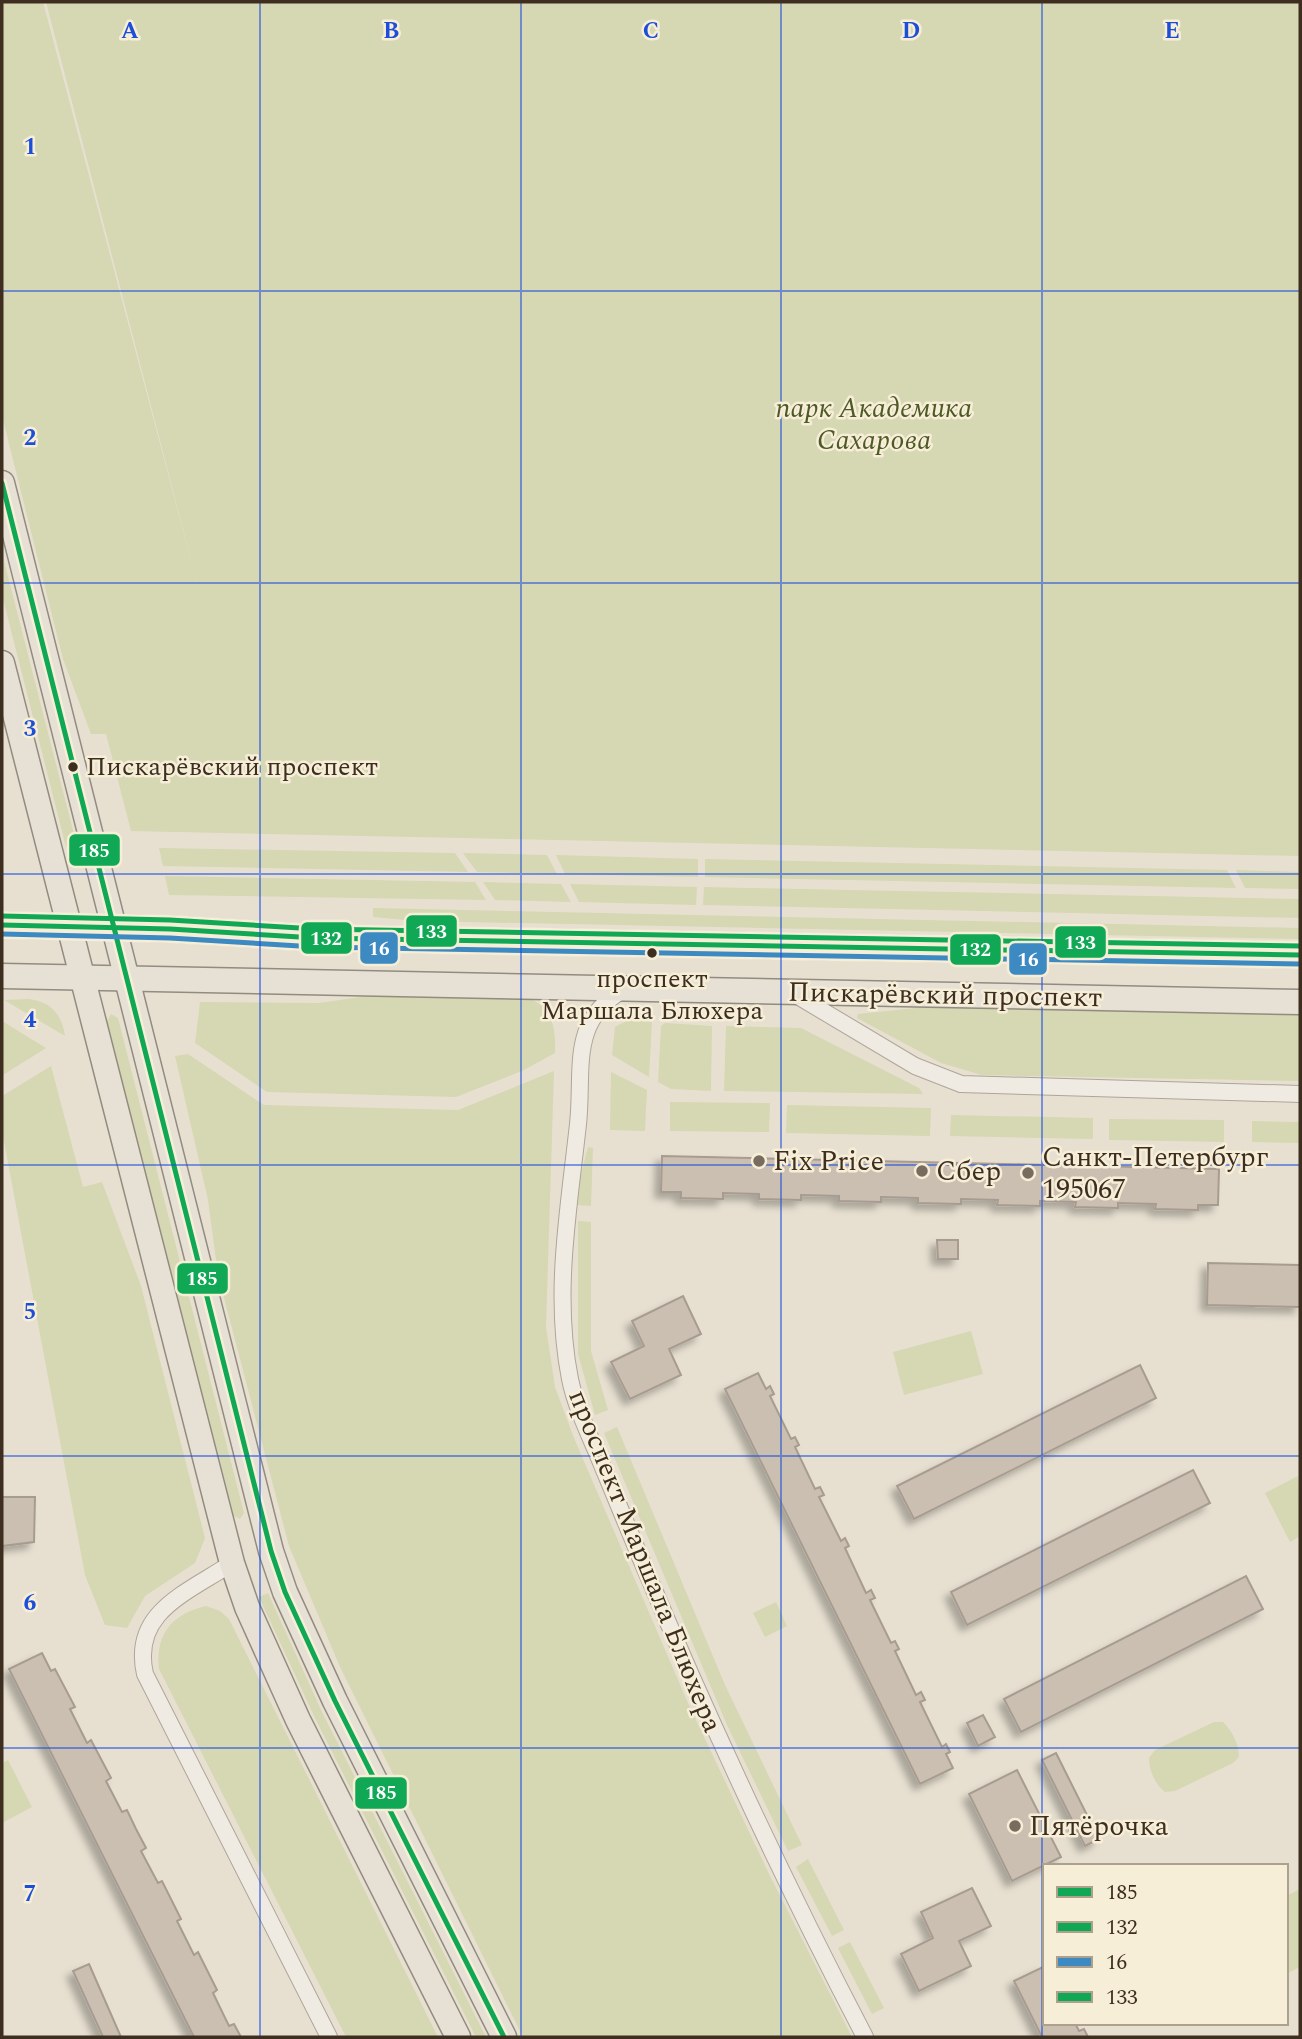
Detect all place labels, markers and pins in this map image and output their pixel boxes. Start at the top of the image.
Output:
place label: Пискарёвский проспект [86,747,378,787]
marker: Пискарёвский проспект [66,760,80,774]
marker: проспект Маршала Блюхера [645,946,659,960]
place label: проспект Маршала Блюхера [541,959,763,1031]
place label: Санкт-Петербург 195067 [1042,1136,1268,1211]
place label: Fix Price [773,1140,884,1183]
place label: Сбер [936,1150,1001,1193]
marker: Fix Price [751,1153,767,1169]
marker: Сбер [914,1163,930,1179]
marker: Санкт-Петербург 195067 [1020,1165,1036,1181]
place label: Пятёрочка [1029,1805,1169,1848]
marker: Пятёрочка [1007,1818,1023,1834]

